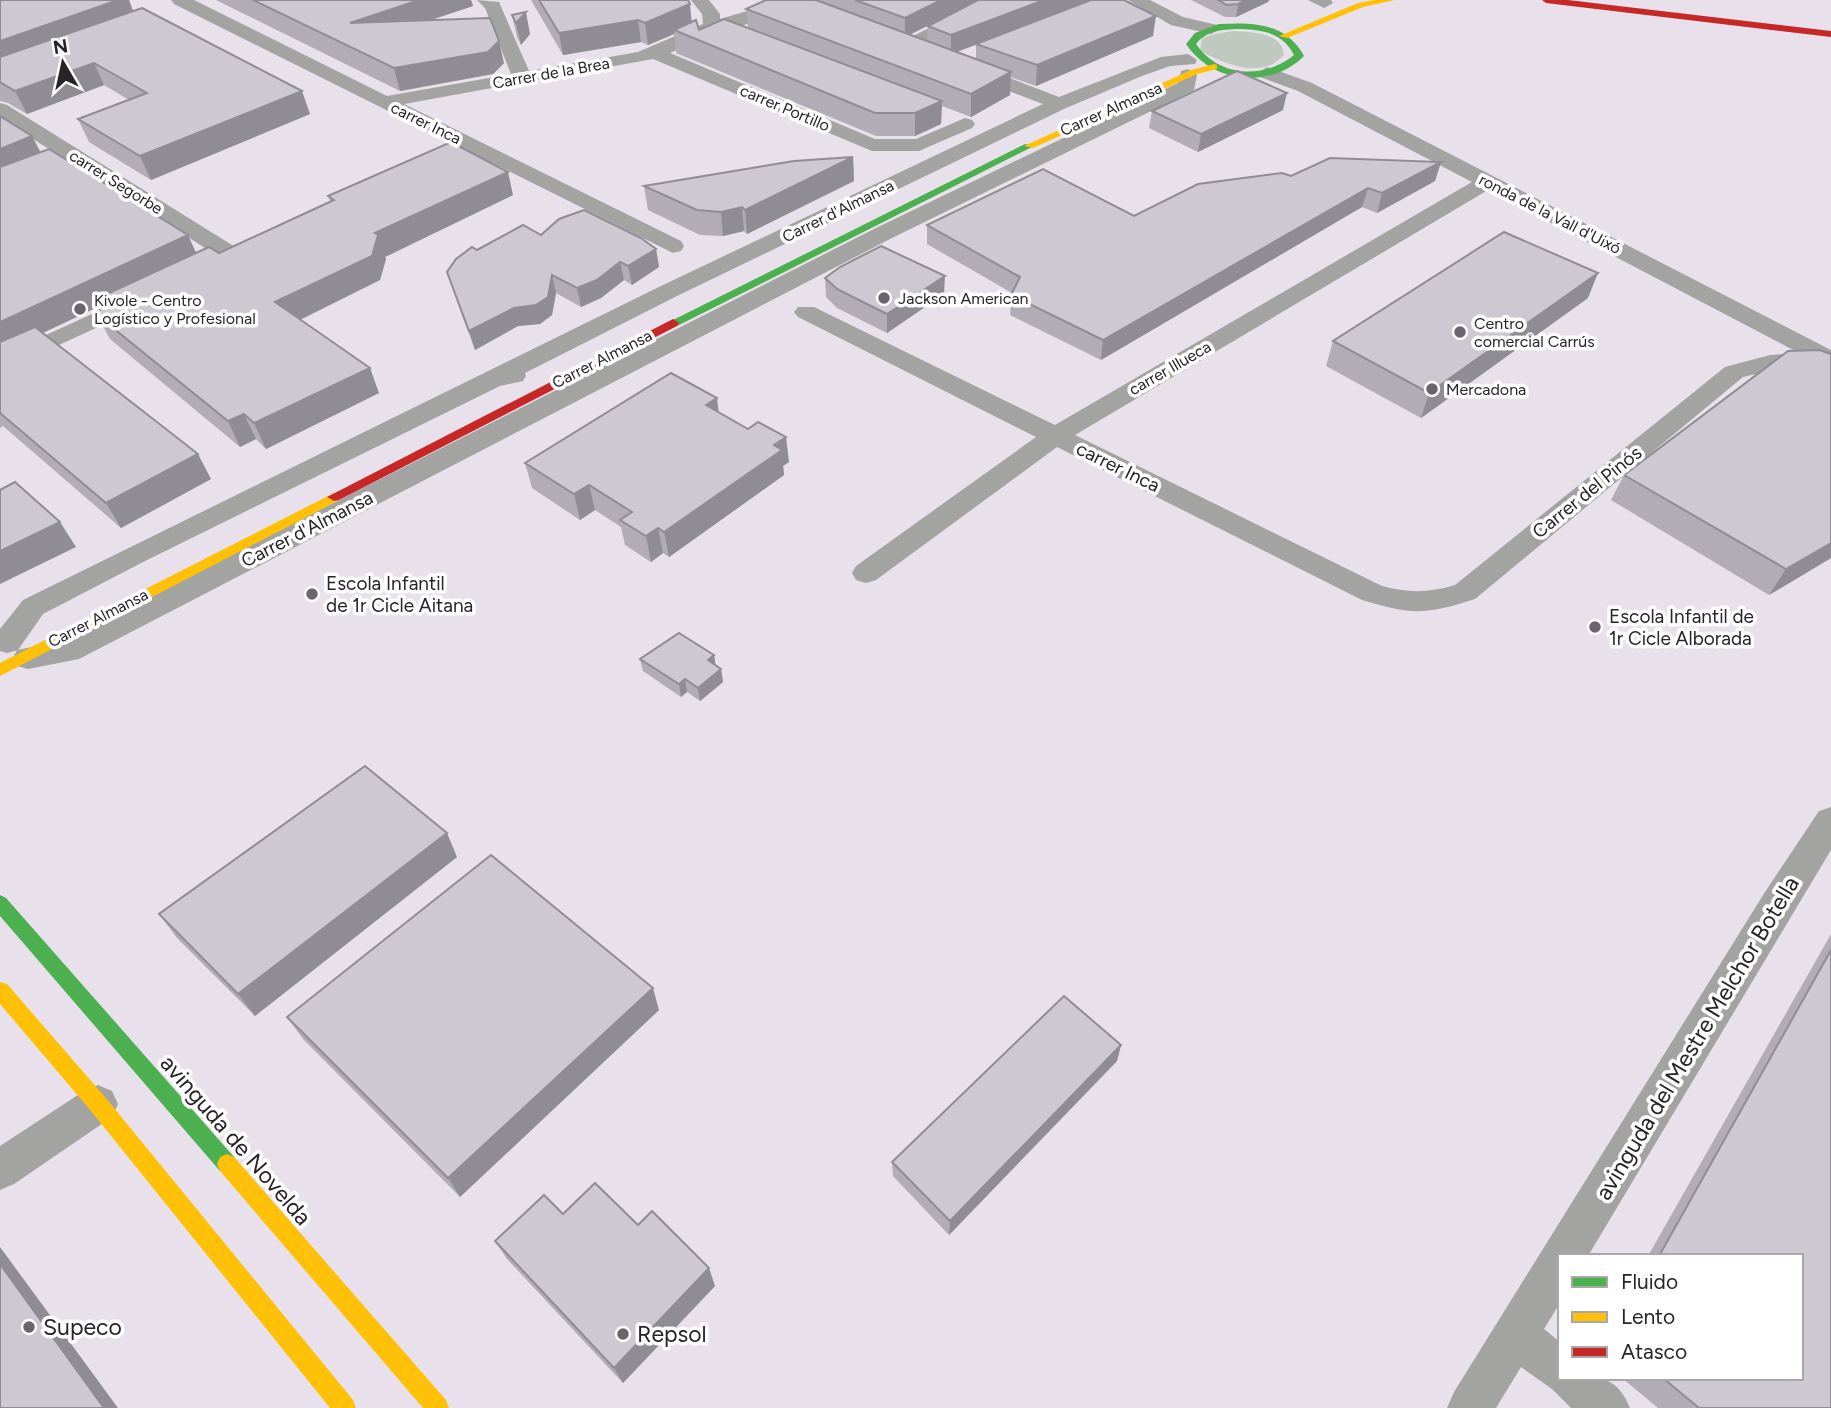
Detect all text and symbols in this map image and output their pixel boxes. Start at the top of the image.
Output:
north arrow [28,28,98,98]
text: N [51,34,69,59]
street label: Carrer de la Brea [491,53,611,93]
street label: Carrer Almansa [1057,78,1165,140]
street label: carrer Portillo [737,81,833,135]
street label: carrer Inca [388,98,464,148]
street label: carrer Segorbe [66,146,166,218]
street label: ronda de la Vall d'Uixó [1476,170,1624,258]
street label: Carrer d'Almansa [779,176,897,246]
place label: Jackson American [898,289,1029,308]
marker: Jackson American [876,290,892,306]
place label: Kivole - Centro Logístico y Profesional [94,291,256,328]
marker: Kivole - Centro Logístico y Profesional [72,301,88,317]
place label: Centro comercial Carrús [1474,314,1595,351]
marker: Centro comercial Carrús [1452,324,1468,340]
street label: Carrer Almansa [549,326,655,392]
street label: carrer Illueca [1126,337,1214,399]
place label: Mercadona [1446,380,1526,399]
marker: Mercadona [1424,381,1440,397]
street label: carrer Inca [1072,437,1164,497]
street label: Carrer del Pinós [1528,441,1646,543]
street label: Carrer d'Almansa [237,486,377,572]
place label: Escola Infantil de 1r Cicle Aitana [326,572,473,617]
street label: Carrer Almansa [45,585,151,651]
marker: Escola Infantil de 1r Cicle Aitana [304,586,320,602]
place label: Escola Infantil de 1r Cicle Alborada [1609,605,1754,650]
marker: Escola Infantil de 1r Cicle Alborada [1587,619,1603,635]
street label: avinguda del Mestre Melchor Botella [1589,871,1805,1205]
street label: avinguda de Novelda [155,1049,317,1231]
legend [1558,1254,1803,1380]
text: Fluido [1621,1269,1678,1294]
text: Lento [1621,1304,1675,1329]
place label: Supeco [43,1313,122,1341]
marker: Supeco [21,1319,37,1335]
place label: Repsol [637,1320,707,1348]
marker: Repsol [615,1326,631,1342]
text: Atasco [1621,1339,1687,1364]

